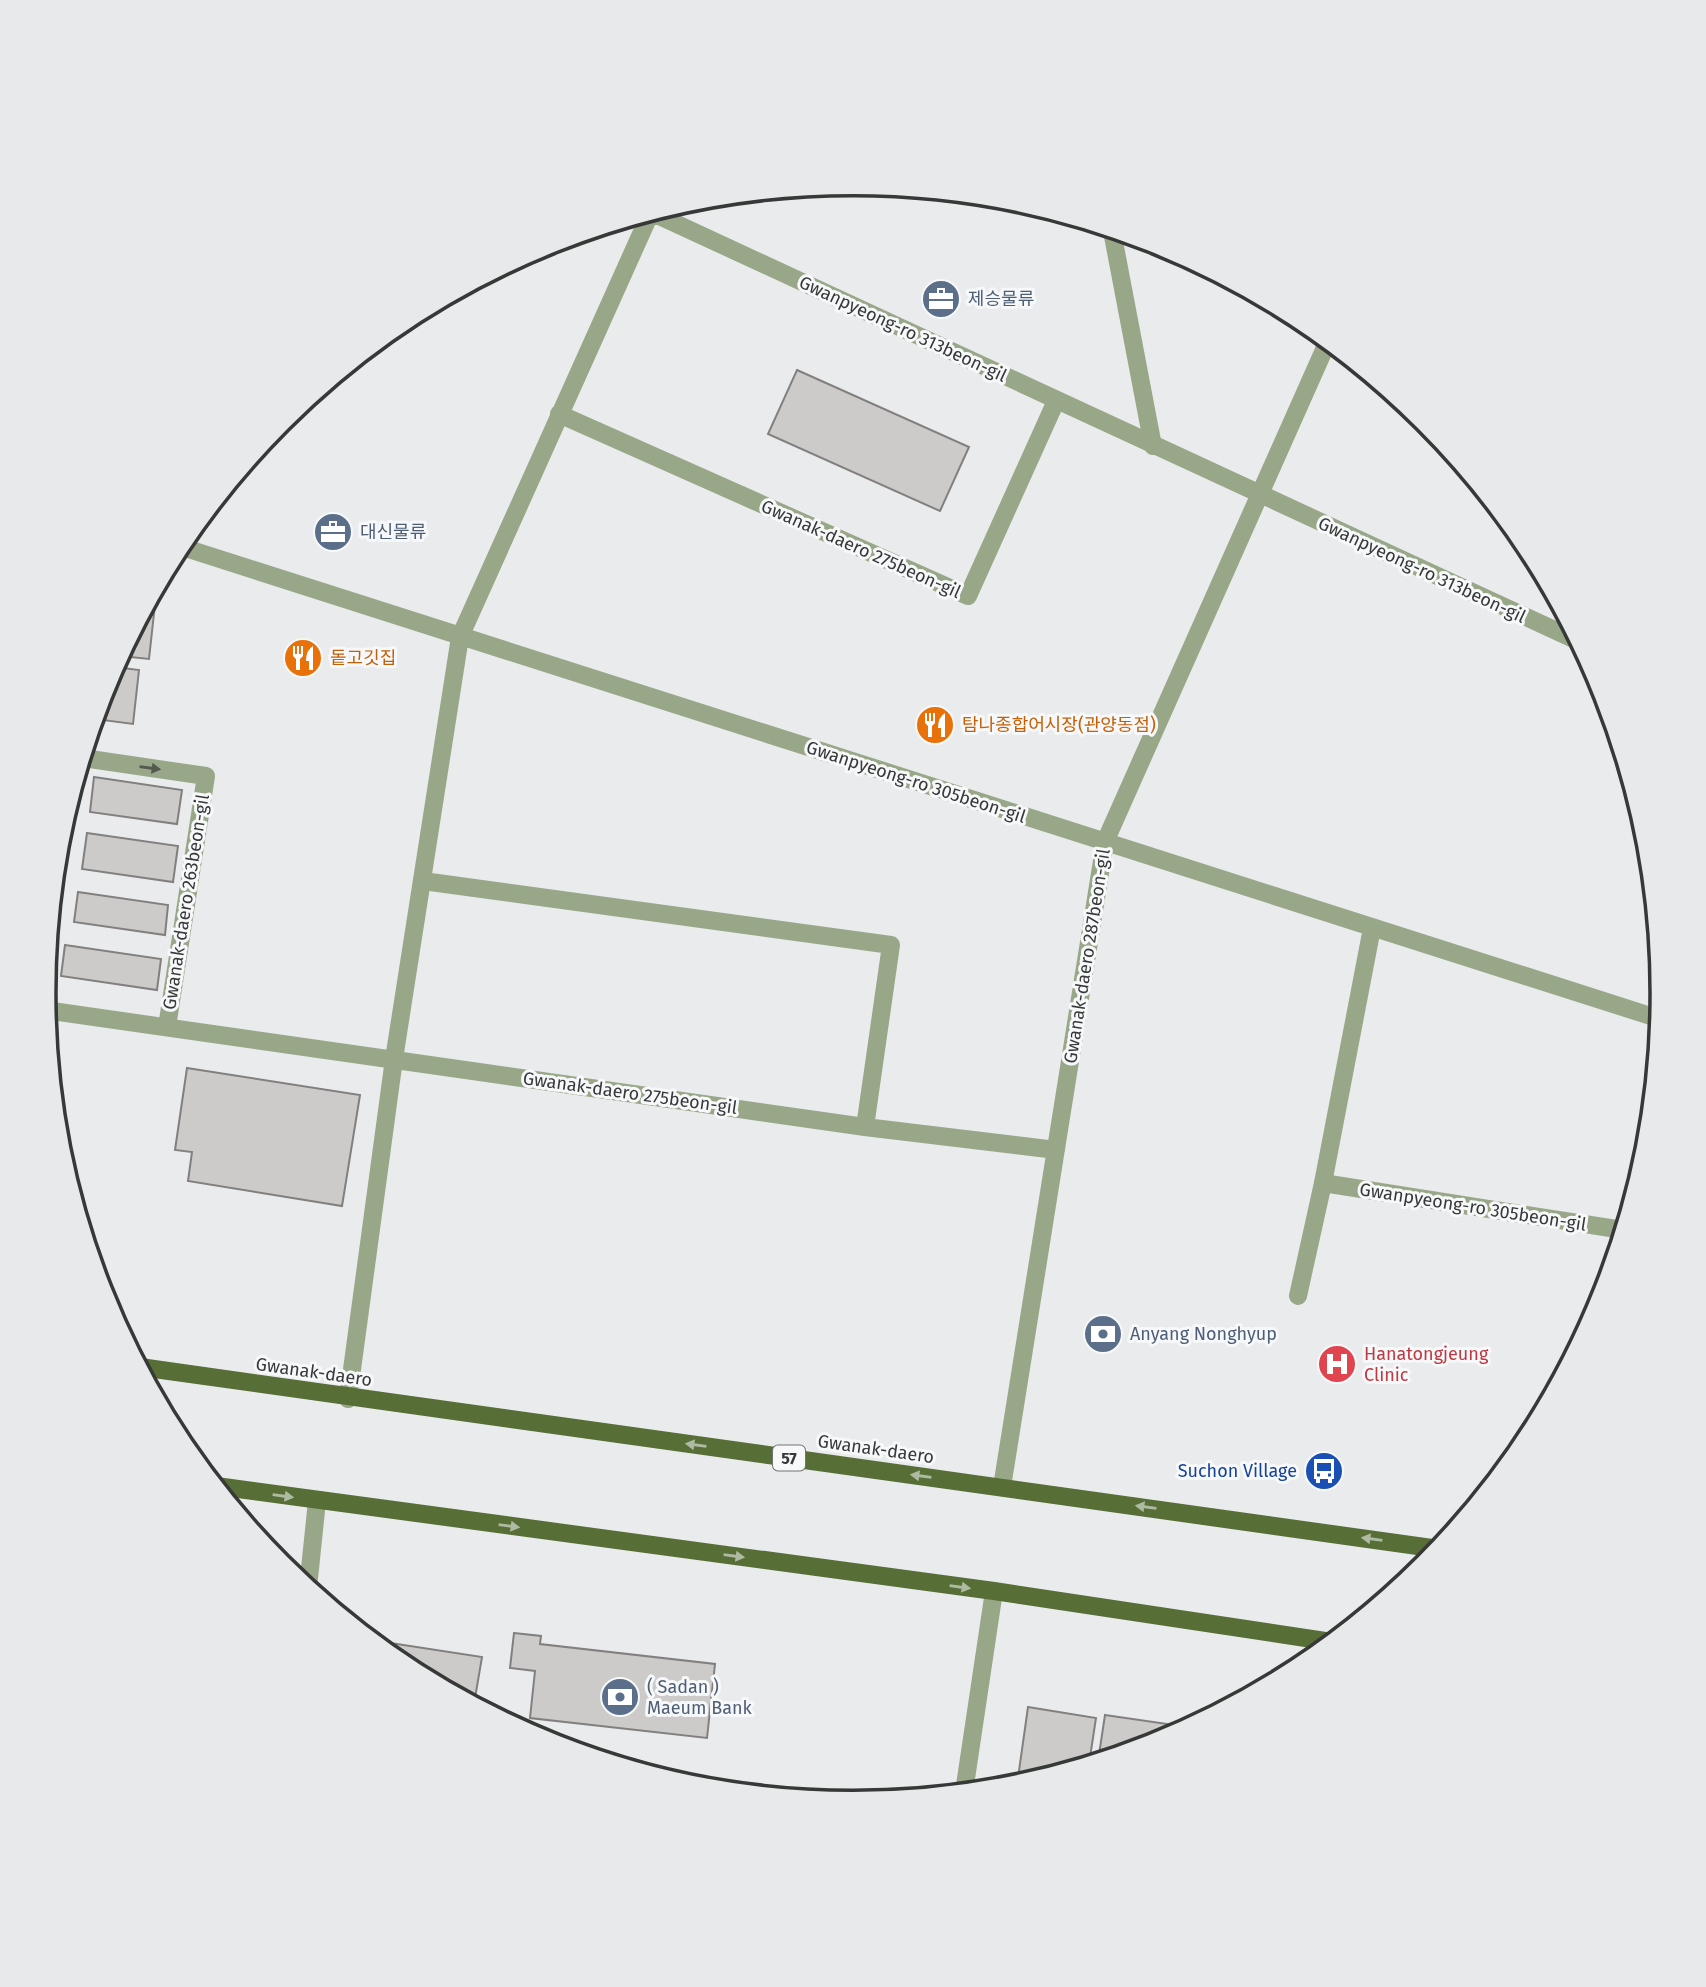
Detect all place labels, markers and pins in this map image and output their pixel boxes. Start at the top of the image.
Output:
office icon: 제승물류 [920,278,962,320]
place label: 제승물류 [968,288,1034,310]
office icon: 대신물류 [312,511,354,553]
place label: 대신물류 [360,521,426,543]
restaurant icon: 돝고깃집 [282,637,324,679]
place label: 돝고깃집 [330,647,396,669]
restaurant icon: 탐나종합어시장(관양동점) [914,704,956,746]
place label: 탐나종합어시장(관양동점) [962,714,1156,736]
bank icon: Anyang Nonghyup [1082,1313,1124,1355]
place label: Anyang Nonghyup [1130,1323,1277,1345]
hospital icon: Hanatongjeung Clinic [1316,1343,1358,1385]
place label: Hanatongjeung Clinic [1364,1343,1489,1386]
bus stop icon: Suchon Village [1303,1450,1345,1492]
place label: Suchon Village [1178,1460,1297,1482]
bank icon: ( Sadan ) Maeum Bank [599,1676,641,1718]
place label: ( Sadan ) Maeum Bank [647,1676,753,1719]

